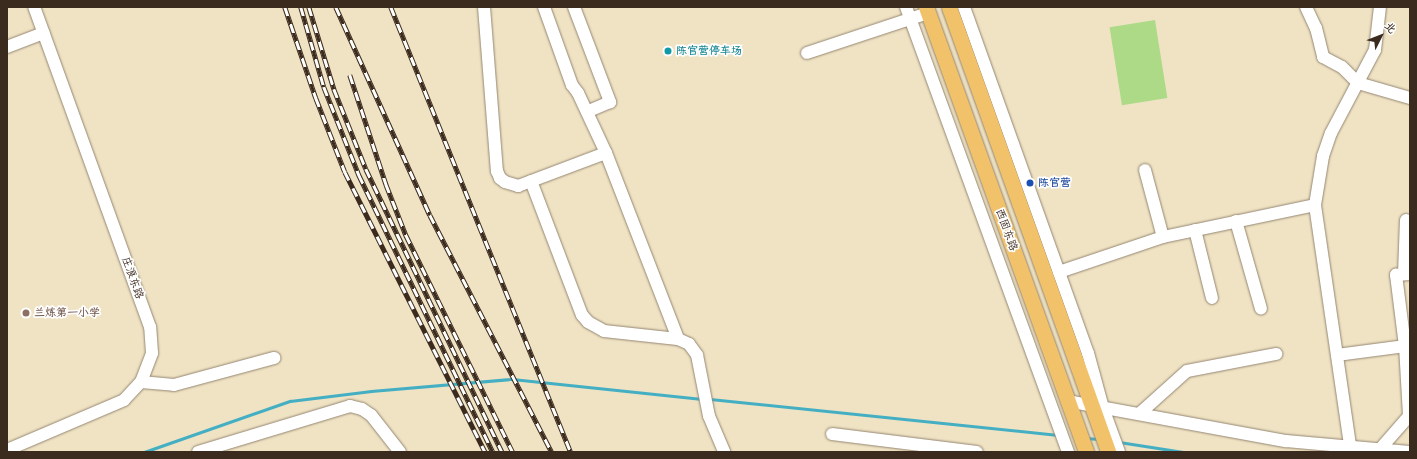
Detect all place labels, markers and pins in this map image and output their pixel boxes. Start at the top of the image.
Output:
place label: 陈官营停车场 [676,44,742,58]
marker: 陈官营停车场 [663,46,673,56]
place label: 陈官营 [1038,176,1071,190]
marker: 陈官营 [1025,178,1035,188]
place label: 兰炼第一小学 [34,306,100,320]
marker: 兰炼第一小学 [21,308,31,318]

